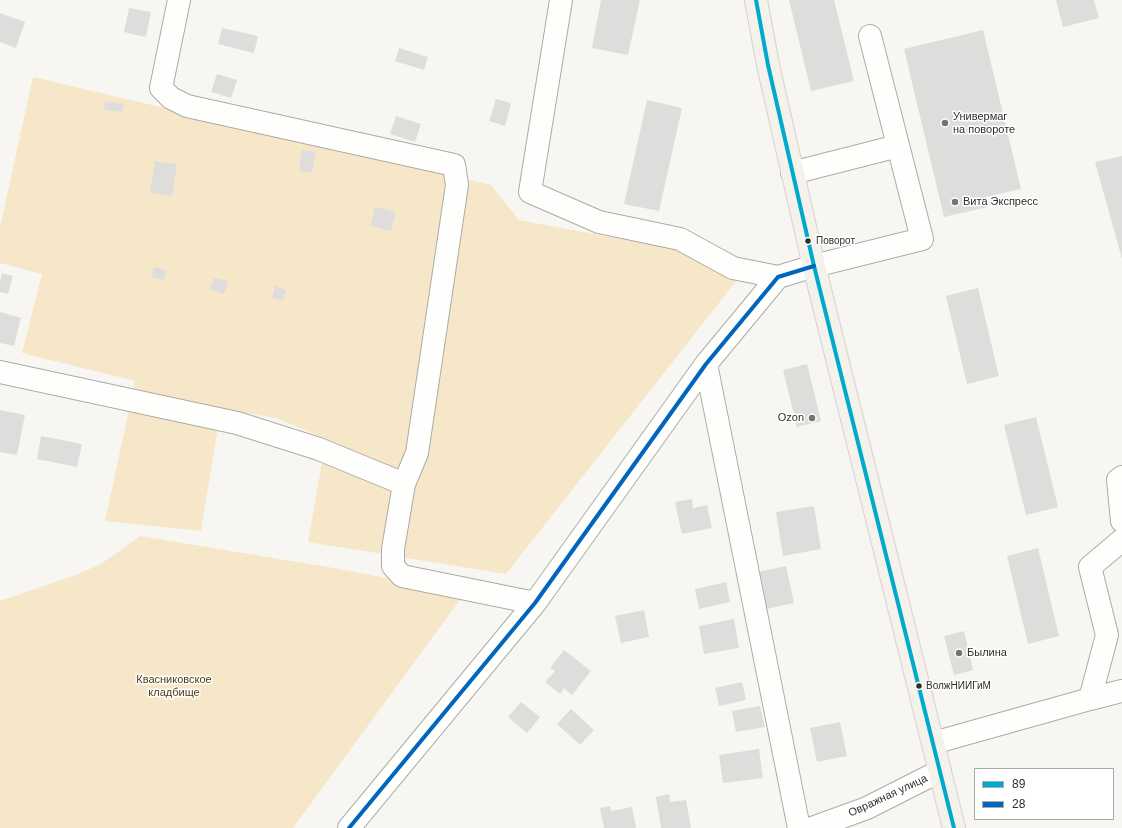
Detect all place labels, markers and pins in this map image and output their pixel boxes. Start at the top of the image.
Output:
place label: Универмаг на повороте [953,110,1015,136]
marker: Универмаг на повороте [940,118,950,128]
place label: Вита Экспресс [963,195,1038,209]
marker: Вита Экспресс [950,197,960,207]
place label: Поворот [816,235,855,247]
marker: Поворот [803,236,813,246]
place label: Ozon [778,411,804,425]
marker: Ozon [807,413,817,423]
place label: Былина [967,646,1007,660]
marker: Былина [954,648,964,658]
place label: ВолжНИИГиМ [926,680,991,692]
marker: ВолжНИИГиМ [914,681,924,691]

